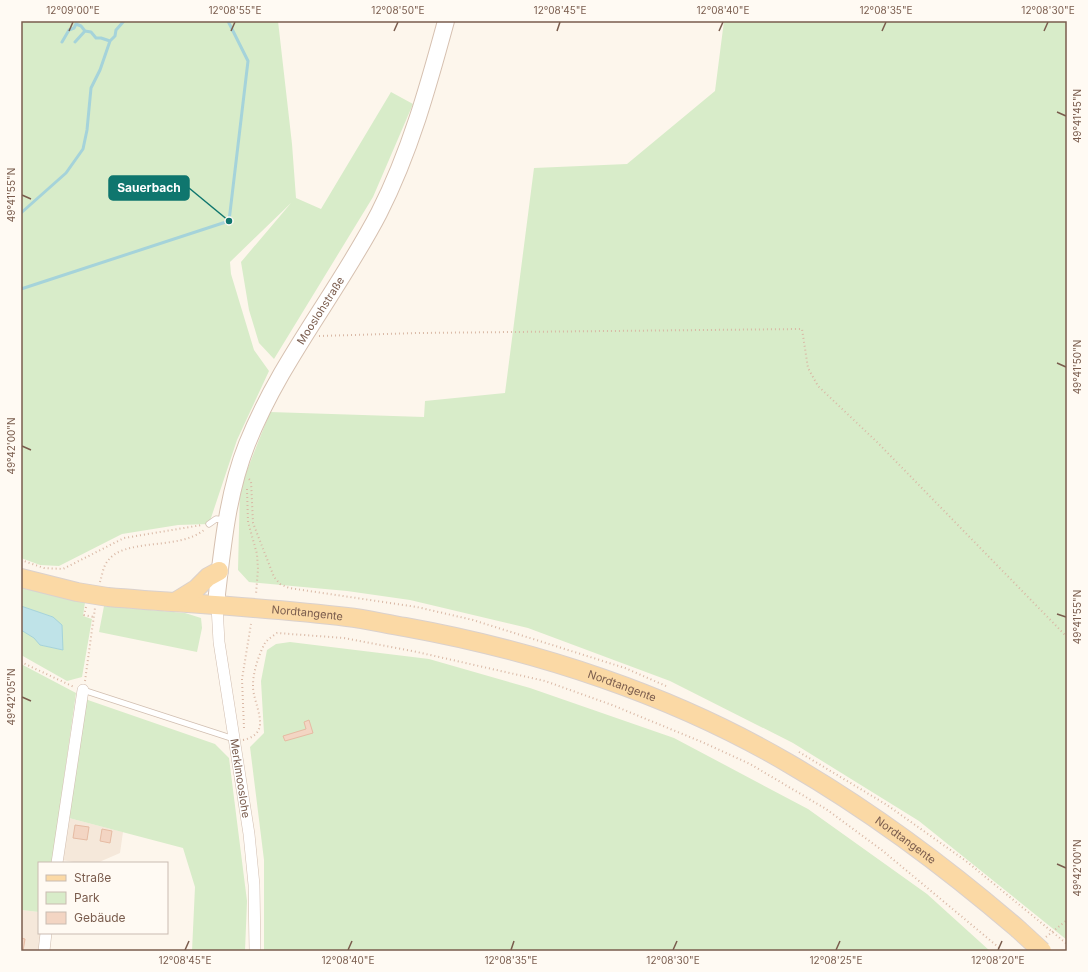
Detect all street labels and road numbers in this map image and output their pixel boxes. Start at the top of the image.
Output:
street label: Mooslohstraße [294,274,347,347]
street label: Nordtangente [271,602,344,623]
street label: Nordtangente [586,667,658,705]
street label: Merklmooslohe [227,738,253,819]
street label: Nordtangente [873,813,939,867]

